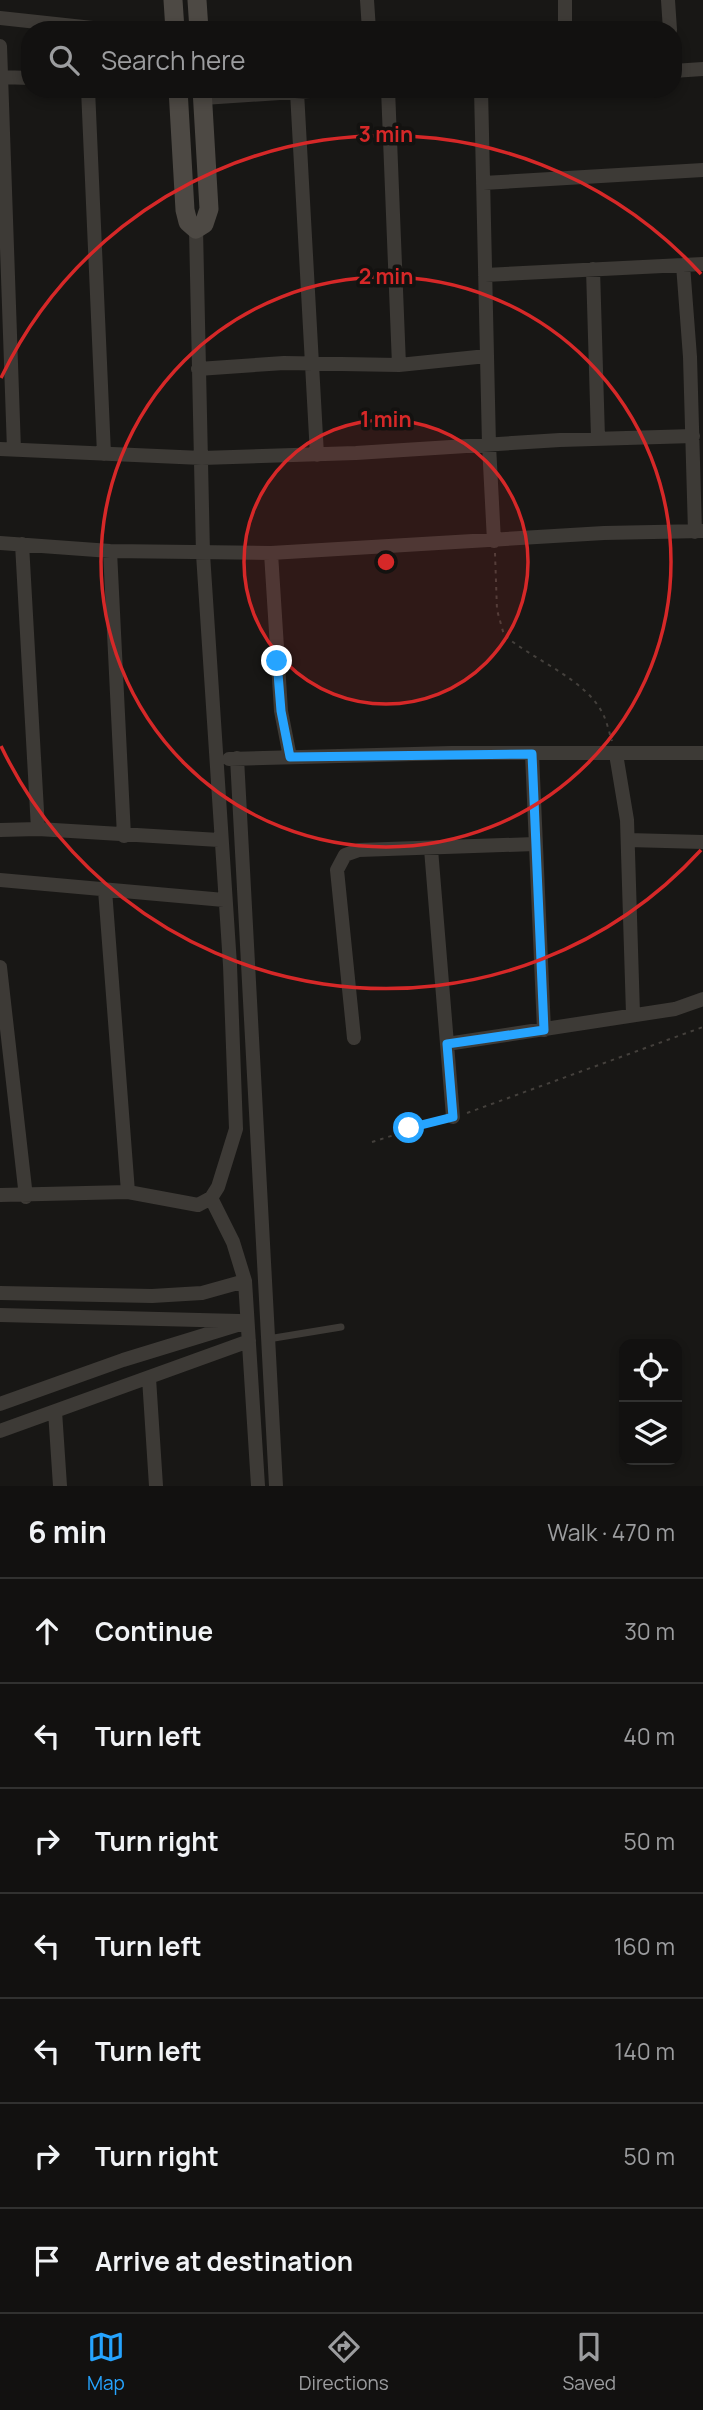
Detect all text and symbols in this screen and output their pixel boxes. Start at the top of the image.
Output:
search box [21,21,682,98]
icon: search [45,41,83,79]
text: Search here [101,42,246,78]
text: 3 min [359,120,413,148]
text: 2 min [359,262,413,290]
text: 1 min [360,405,412,433]
centre of rings [374,550,398,574]
route end [261,645,292,676]
route start [393,1112,424,1143]
map controls [619,1339,682,1465]
button: locate [619,1339,682,1402]
button: layers [619,1402,682,1465]
text: 6 min [28,1511,107,1552]
text: Walk · 470 m [547,1516,675,1548]
icon: ahead [28,1612,66,1650]
text: Continue [95,1613,213,1649]
text: 30 m [624,1615,675,1647]
icon: left [28,1717,66,1755]
text: Turn left [95,1718,202,1754]
text: 40 m [623,1720,675,1752]
icon: right [28,1822,66,1860]
text: Turn right [95,1823,219,1859]
text: 50 m [624,1825,675,1857]
icon: left [28,1927,66,1965]
text: Turn left [95,1928,202,1964]
text: 160 m [614,1930,675,1962]
icon: left [28,2032,66,2070]
text: Turn left [95,2033,202,2069]
text: 140 m [614,2035,675,2067]
icon: right [28,2137,66,2175]
text: Turn right [95,2138,219,2174]
text: 50 m [624,2140,675,2172]
icon: arrive [28,2242,66,2280]
text: Arrive at destination [95,2243,353,2279]
tab: Map [87,2328,125,2396]
tab: Directions [299,2328,389,2396]
tab: Saved [563,2328,616,2396]

